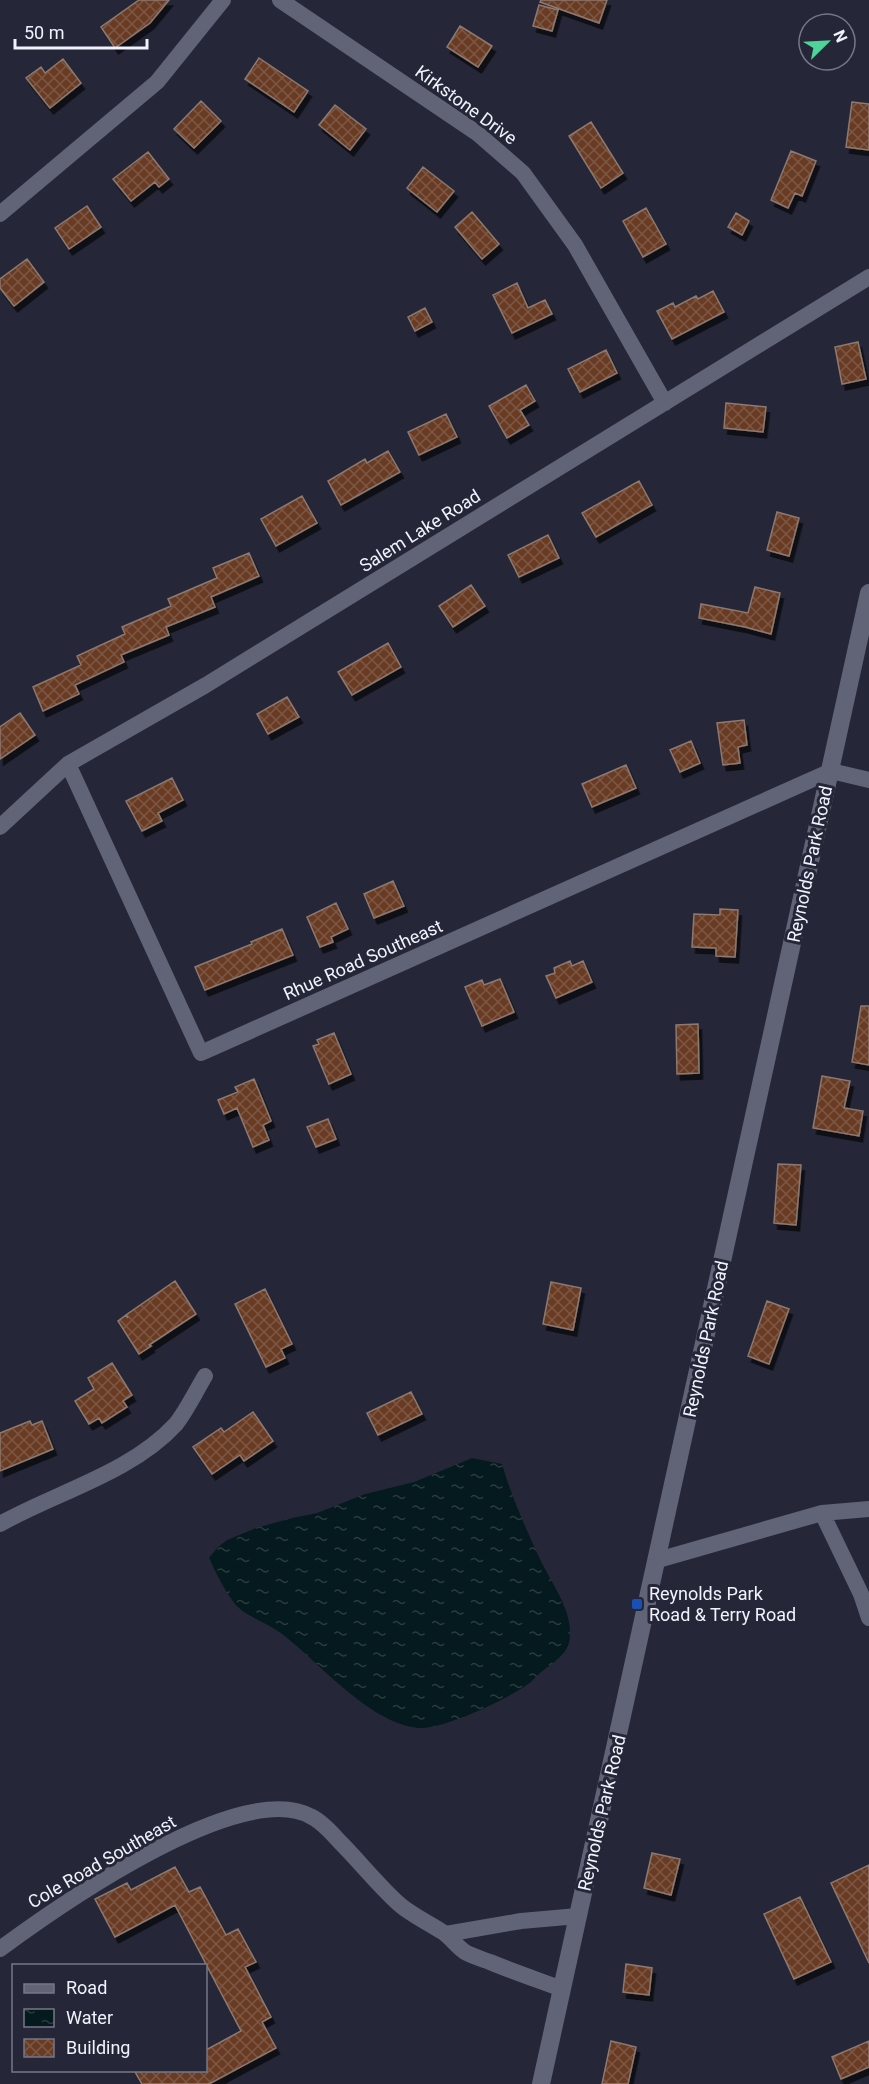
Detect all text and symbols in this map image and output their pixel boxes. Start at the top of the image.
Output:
scale bar [15,12,147,50]
north arrow [797,12,857,72]
text: 50 m [24,22,64,43]
text: N [829,27,851,45]
street label: Kirkstone Drive [411,61,521,149]
street label: Salem Lake Road [355,485,484,576]
street label: Reynolds Park Road [783,784,836,944]
street label: Rhue Road Southeast [280,915,446,1004]
street label: Reynolds Park Road [679,1259,732,1419]
place label: Reynolds Park Road & Terry Road [649,1583,796,1625]
marker: Reynolds Park Road & Terry Road [630,1597,644,1611]
street label: Reynolds Park Road [573,1733,630,1893]
street label: Cole Road Southeast [24,1811,180,1912]
legend [12,1964,207,2072]
text: Road [66,1977,107,1998]
text: Water [66,2007,113,2028]
text: Building [66,2037,130,2058]

